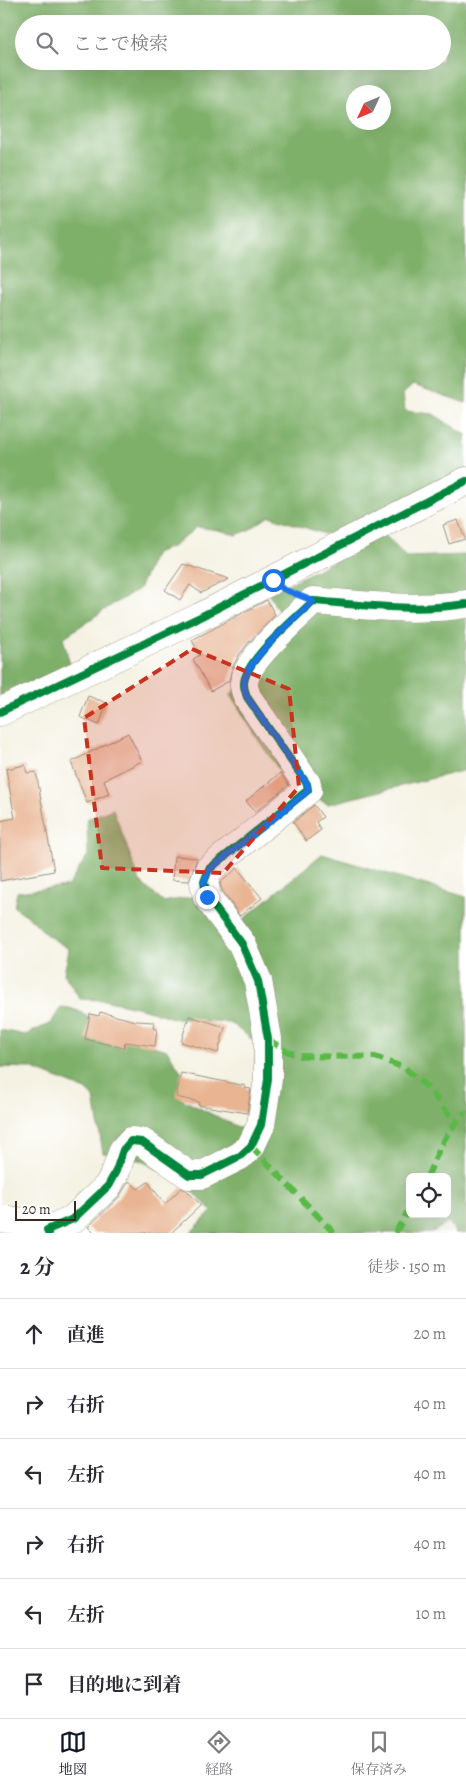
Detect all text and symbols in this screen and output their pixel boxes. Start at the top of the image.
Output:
search box [15,15,451,70]
icon: search [33,29,61,57]
text: ここで検索 [73,31,168,57]
north arrow [346,85,391,130]
route start [262,569,285,592]
route end [196,886,219,909]
map controls [406,1173,451,1218]
button: locate [406,1173,451,1218]
scale bar [15,1198,76,1221]
text: 20 m [22,1200,51,1219]
text: 2 分 [20,1253,55,1281]
text: 徒歩 · 150 m [367,1256,446,1278]
icon: ahead [20,1320,48,1348]
text: 直進 [67,1322,105,1348]
text: 20 m [413,1323,446,1345]
icon: right [20,1390,48,1418]
text: 右折 [67,1392,105,1418]
text: 40 m [414,1393,446,1415]
icon: left [20,1460,48,1488]
text: 左折 [67,1462,105,1488]
text: 40 m [414,1463,446,1485]
icon: right [20,1530,48,1558]
text: 右折 [67,1532,105,1558]
text: 40 m [414,1533,446,1555]
icon: left [20,1600,48,1628]
text: 左折 [67,1602,105,1628]
text: 10 m [416,1603,446,1625]
icon: arrive [20,1670,48,1698]
text: 目的地に到着 [67,1672,181,1698]
tab: 地図 [59,1728,87,1779]
tab: 経路 [205,1728,233,1779]
tab: 保存済み [351,1728,407,1779]

